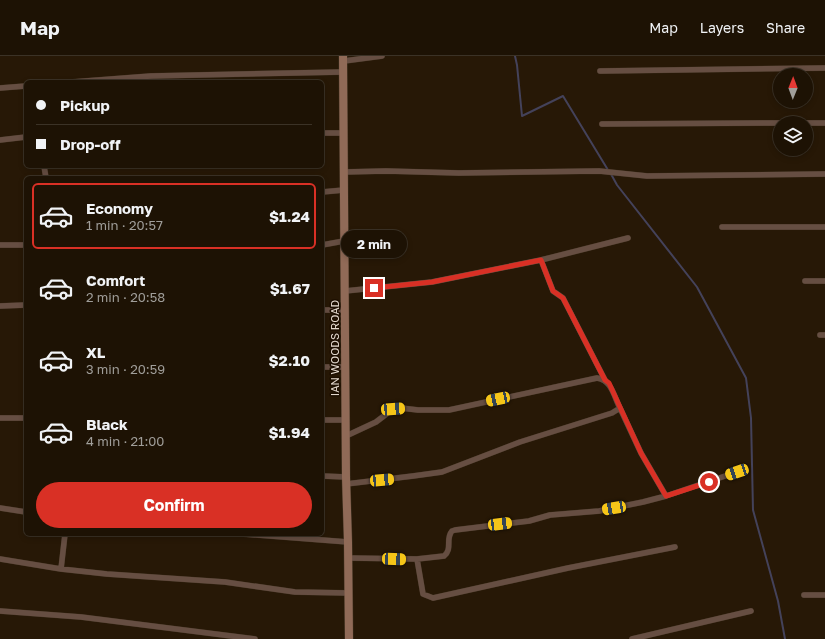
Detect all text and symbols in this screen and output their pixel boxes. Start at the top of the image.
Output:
text: Map [20,16,60,39]
text: Map [649,19,678,36]
text: Layers [700,19,744,36]
text: Share [766,19,805,36]
north arrow [773,68,813,108]
map controls [773,68,813,156]
text: Pickup [60,96,110,114]
button: layers [773,116,813,156]
text: Drop-off [60,135,120,153]
icon: car [38,198,74,234]
text: Economy [86,199,153,217]
text: $1.24 [269,207,310,225]
text: 1 min · 20:57 [86,217,163,233]
callout: 2 min [341,230,407,258]
text: 2 min [357,236,391,252]
icon: car [38,270,74,306]
text: Comfort [86,271,145,289]
text: $1.67 [270,279,310,297]
route end [365,279,383,297]
text: 2 min · 20:58 [86,289,165,305]
street label: IAN WOODS ROAD [328,299,341,396]
icon: car [38,342,74,378]
text: XL [86,343,105,361]
text: $2.10 [269,351,310,369]
text: 3 min · 20:59 [86,361,165,377]
car [485,391,511,407]
car [381,402,405,416]
icon: car [38,414,74,450]
text: Black [86,415,128,433]
text: $1.94 [269,423,310,441]
text: 4 min · 21:00 [86,433,164,449]
car [724,462,750,482]
car [370,473,394,487]
route start [700,473,718,491]
button: Confirm [36,482,312,528]
car [601,500,627,516]
car [487,517,513,531]
car [382,553,406,565]

